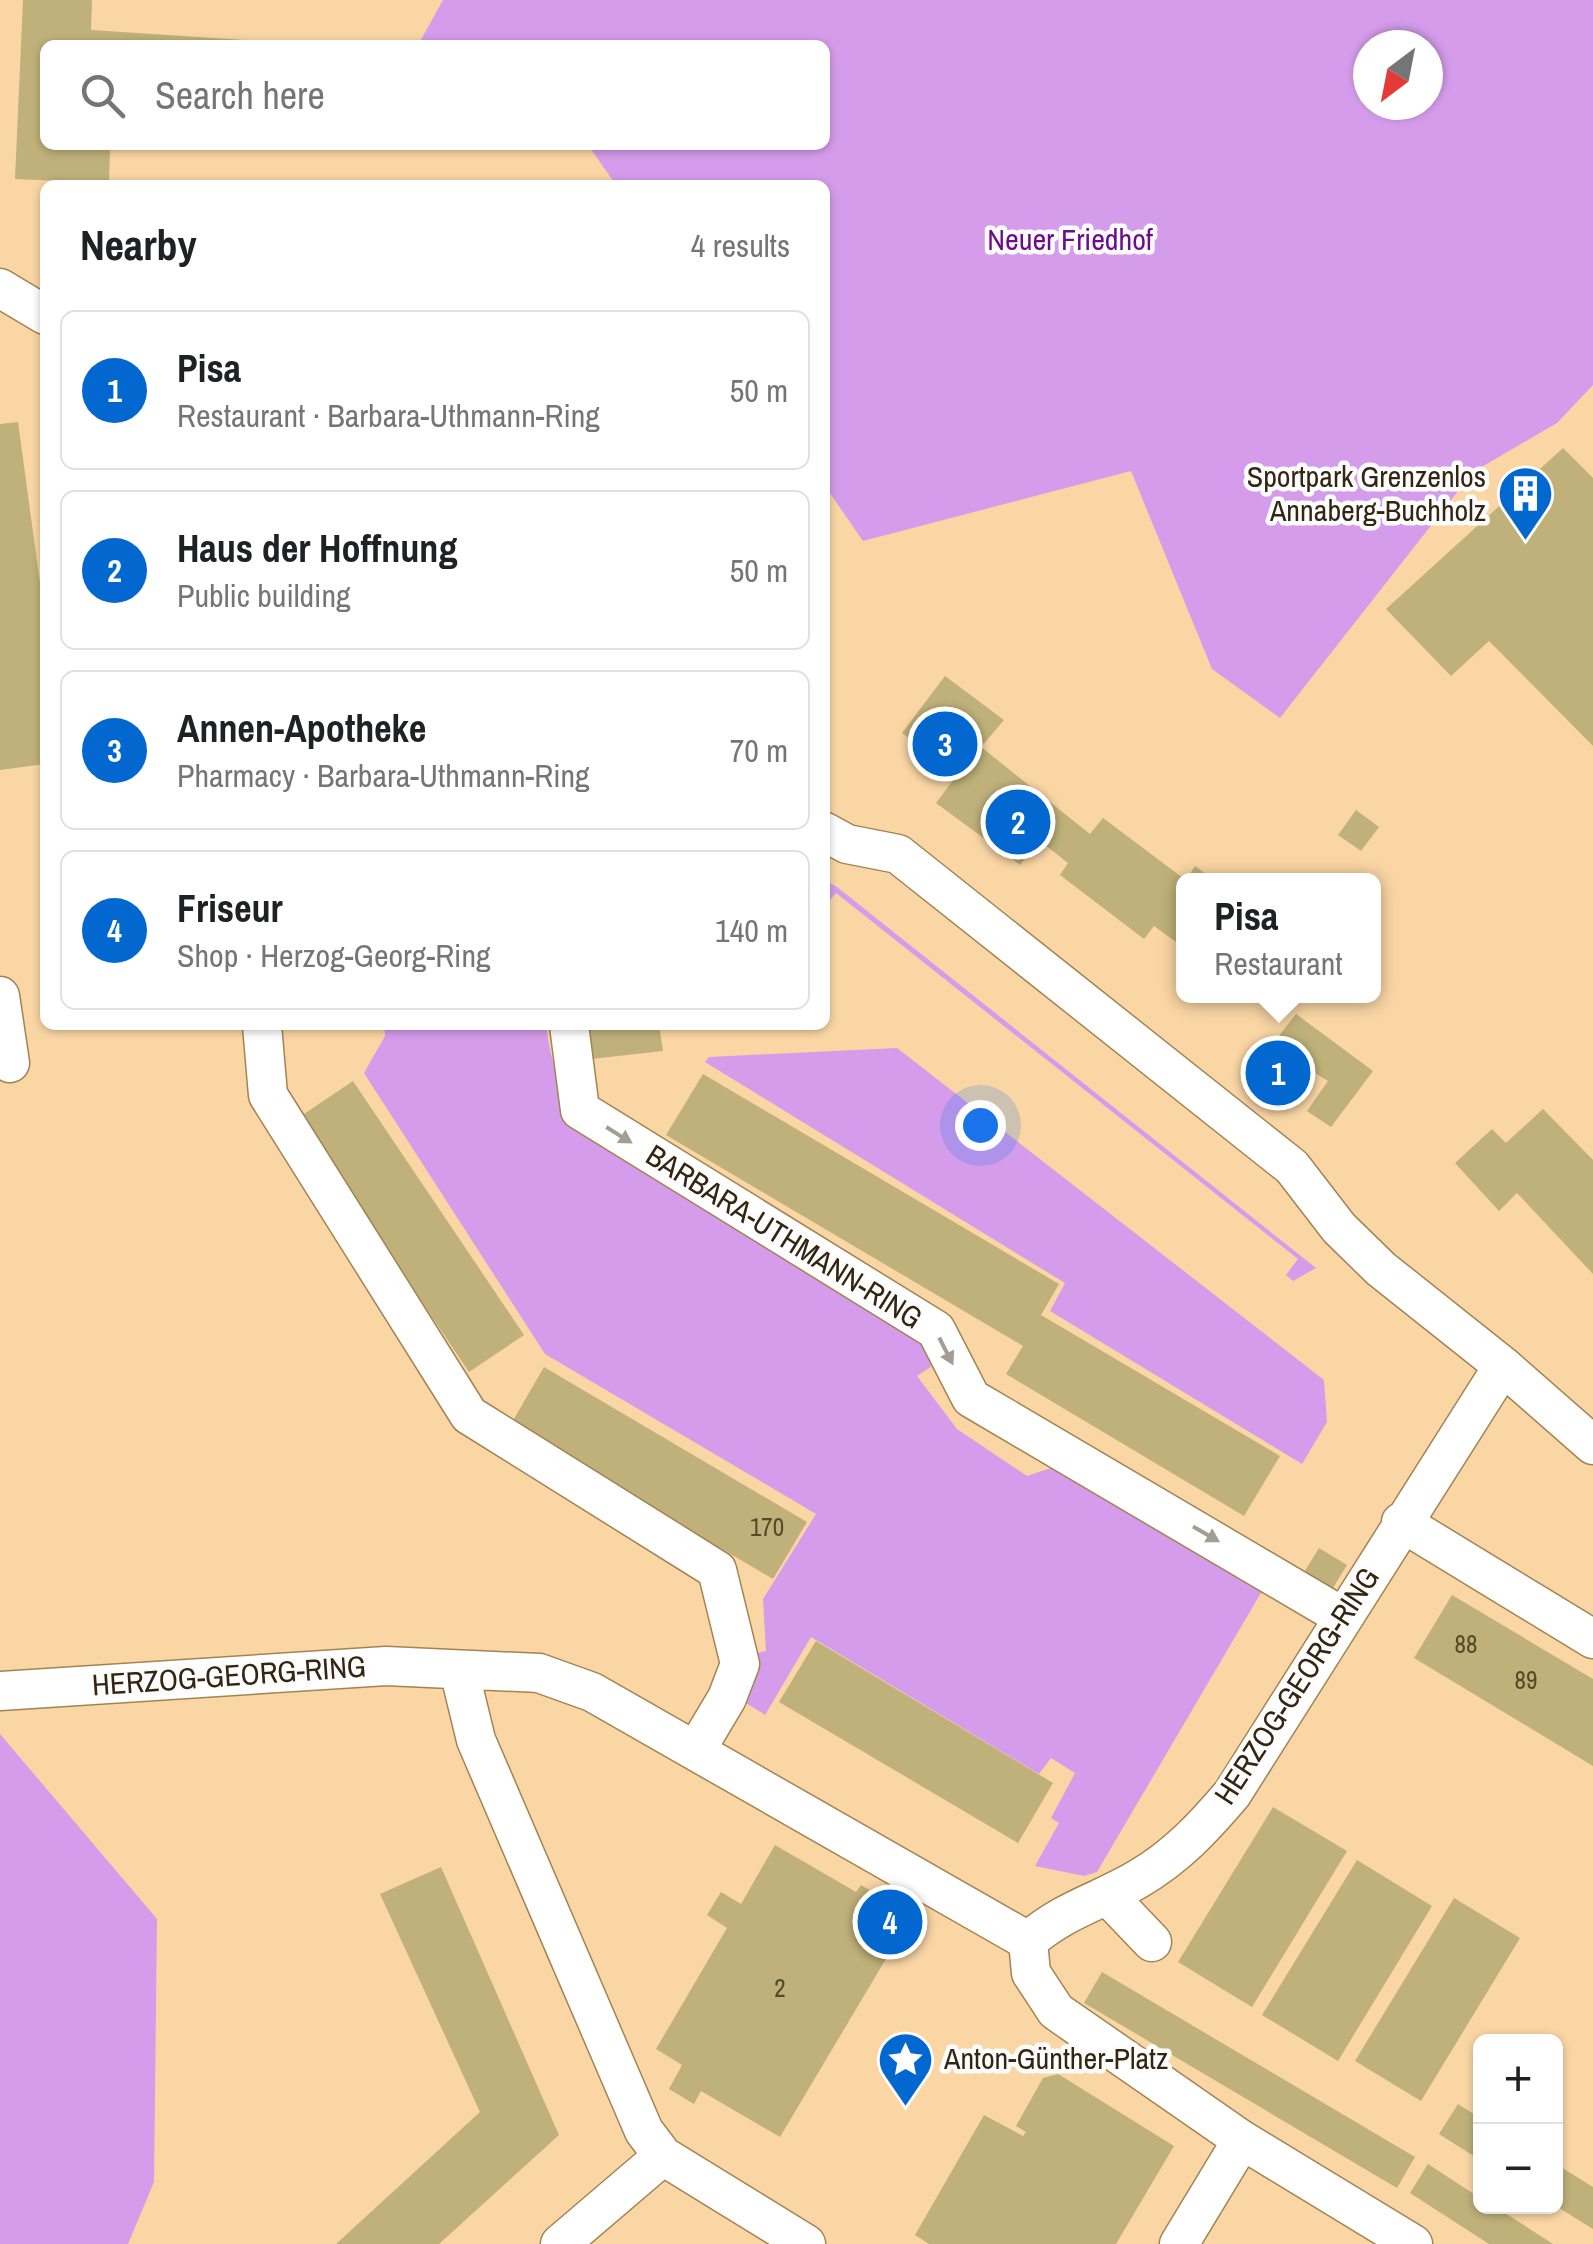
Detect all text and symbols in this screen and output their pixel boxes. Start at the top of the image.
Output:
north arrow [1353,30,1443,120]
search box [40,40,830,150]
icon: search [75,68,130,123]
text: Search here [155,70,325,121]
text: Nearby [80,217,197,273]
park label: Neuer Friedhof [987,219,1153,259]
text: 4 results [691,224,790,267]
text: Pisa [177,343,241,394]
text: 1 [107,369,122,412]
text: 50 m [730,369,788,412]
text: Restaurant · Barbara-Uthmann-Ring [177,394,600,437]
place label: Sportpark Grenzenlos Annaberg-Buchholz [1247,456,1486,530]
building icon: Sportpark Grenzenlos Annaberg-Buchholz [1495,464,1555,543]
text: Haus der Hoffnung [177,523,457,574]
text: 2 [107,549,122,592]
text: 50 m [730,549,788,592]
text: Public building [177,574,351,617]
text: Annen-Apotheke [177,703,426,754]
pin: 3 [912,706,978,782]
text: 3 [107,729,122,772]
text: 70 m [730,729,788,772]
text: Pharmacy · Barbara-Uthmann-Ring [177,754,590,797]
pin: 2 [986,784,1050,860]
popup [1176,873,1381,1003]
text: Friseur [177,883,283,934]
text: Pisa [1214,891,1278,942]
text: 4 [107,909,122,952]
text: 140 m [715,909,788,952]
text: Shop · Herzog-Georg-Ring [177,934,491,977]
text: Restaurant [1214,942,1343,985]
pin: 1 [1246,1036,1310,1110]
your location [955,1100,1006,1151]
one-way arrow [606,1125,633,1144]
street label: BARBARA-UTHMANN-RING [639,1135,930,1337]
one-way arrow [937,1336,954,1365]
house number: 170 [750,1510,784,1544]
one-way arrow [1192,1525,1221,1542]
street label: HERZOG-GEORG-RING [1205,1559,1388,1812]
house number: 88 [1455,1627,1477,1661]
street label: HERZOG-GEORG-RING [91,1645,367,1705]
house number: 89 [1515,1663,1537,1697]
pin: 4 [858,1884,922,1960]
house number: 2 [774,1971,786,2005]
place icon: Anton-Günther-Platz [875,2029,935,2108]
map controls [1473,2034,1563,2214]
button: + [1473,2034,1563,2124]
place label: Anton-Günther-Platz [943,2038,1168,2078]
button: − [1473,2124,1563,2214]

